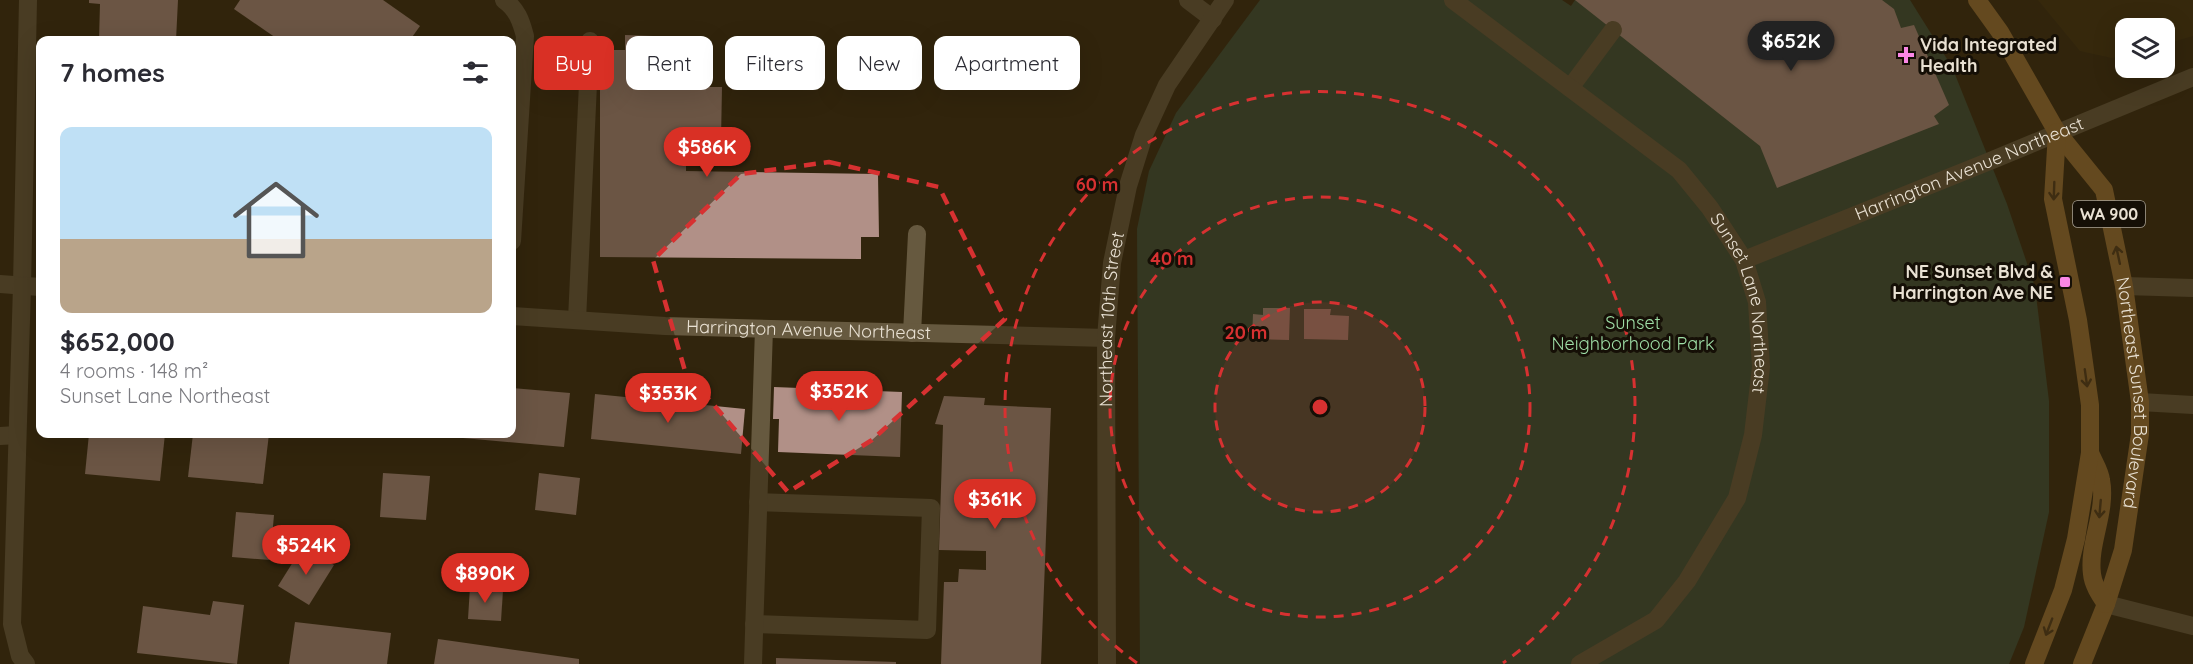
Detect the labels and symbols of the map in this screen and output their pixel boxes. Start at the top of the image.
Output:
pin: $652K [1749,21,1833,72]
place label: Vida Integrated Health [1920,33,2057,77]
marker: Vida Integrated Health [1897,46,1915,64]
street label: Harrington Avenue Northeast [1851,112,2087,225]
pin: $586K [665,127,749,178]
text: 60 m [1076,173,1118,196]
one-way arrow [2048,180,2059,200]
road number: WA 900 [2073,201,2145,227]
street label: Sunset Lane Northeast [1705,208,1773,395]
street label: Northeast 10th Street [1094,230,1129,407]
one-way arrow [2112,245,2123,265]
text: 40 m [1150,247,1194,270]
place label: NE Sunset Blvd & Harrington Ave NE [1892,260,2053,304]
marker: NE Sunset Blvd & Harrington Ave NE [2058,275,2072,289]
street label: Northeast Sunset Boulevard [2111,275,2152,510]
park label: Sunset Neighborhood Park [1551,311,1715,355]
street label: Harrington Avenue Northeast [686,315,931,344]
text: 20 m [1225,321,1267,344]
one-way arrow [2081,367,2092,387]
pin: $352K [797,371,881,422]
pin: $353K [626,373,710,424]
centre of rings [1310,397,1330,417]
pin: $361K [953,479,1037,530]
one-way arrow [2094,499,2105,519]
pin: $524K [264,525,348,576]
pin: $890K [443,553,527,604]
one-way arrow [2043,618,2054,636]

